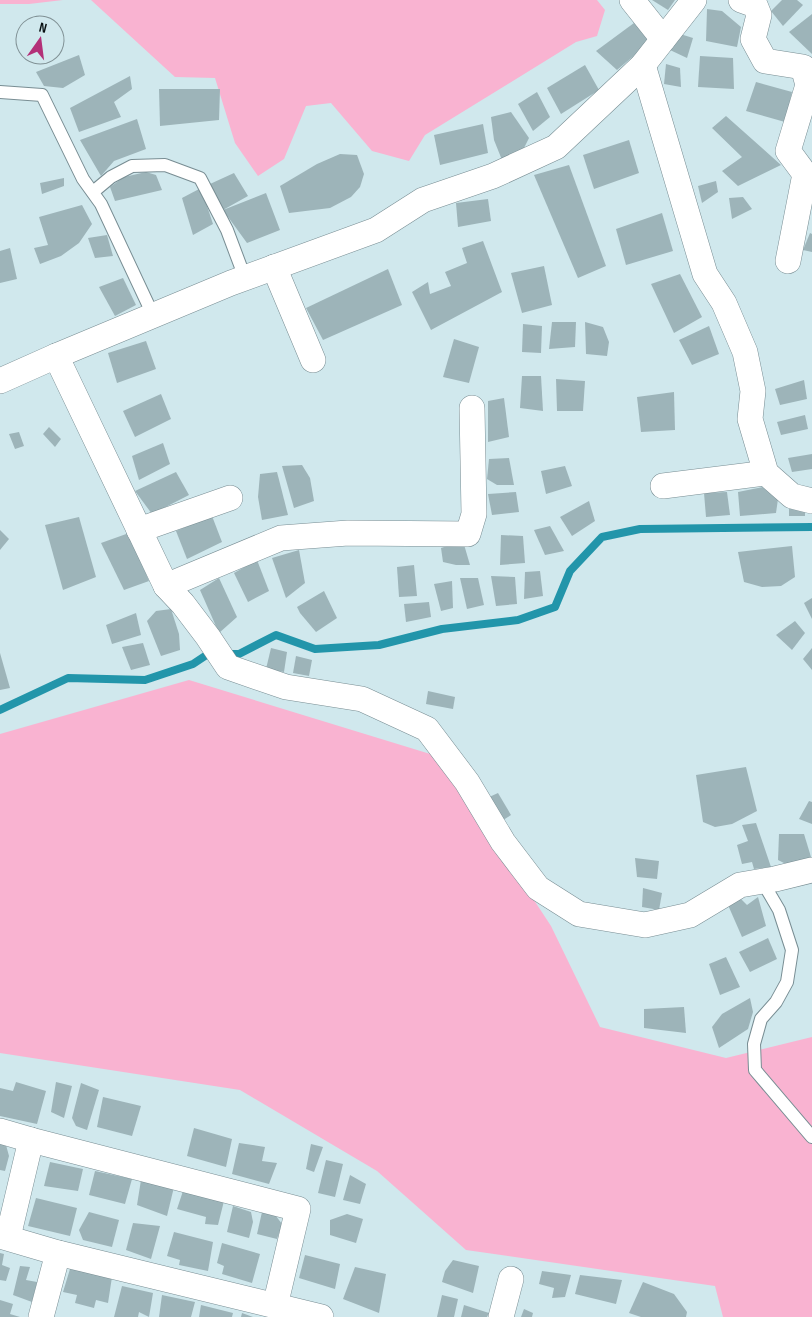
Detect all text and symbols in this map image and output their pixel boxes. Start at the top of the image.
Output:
north arrow [15,15,65,65]
text: N [37,19,49,37]

